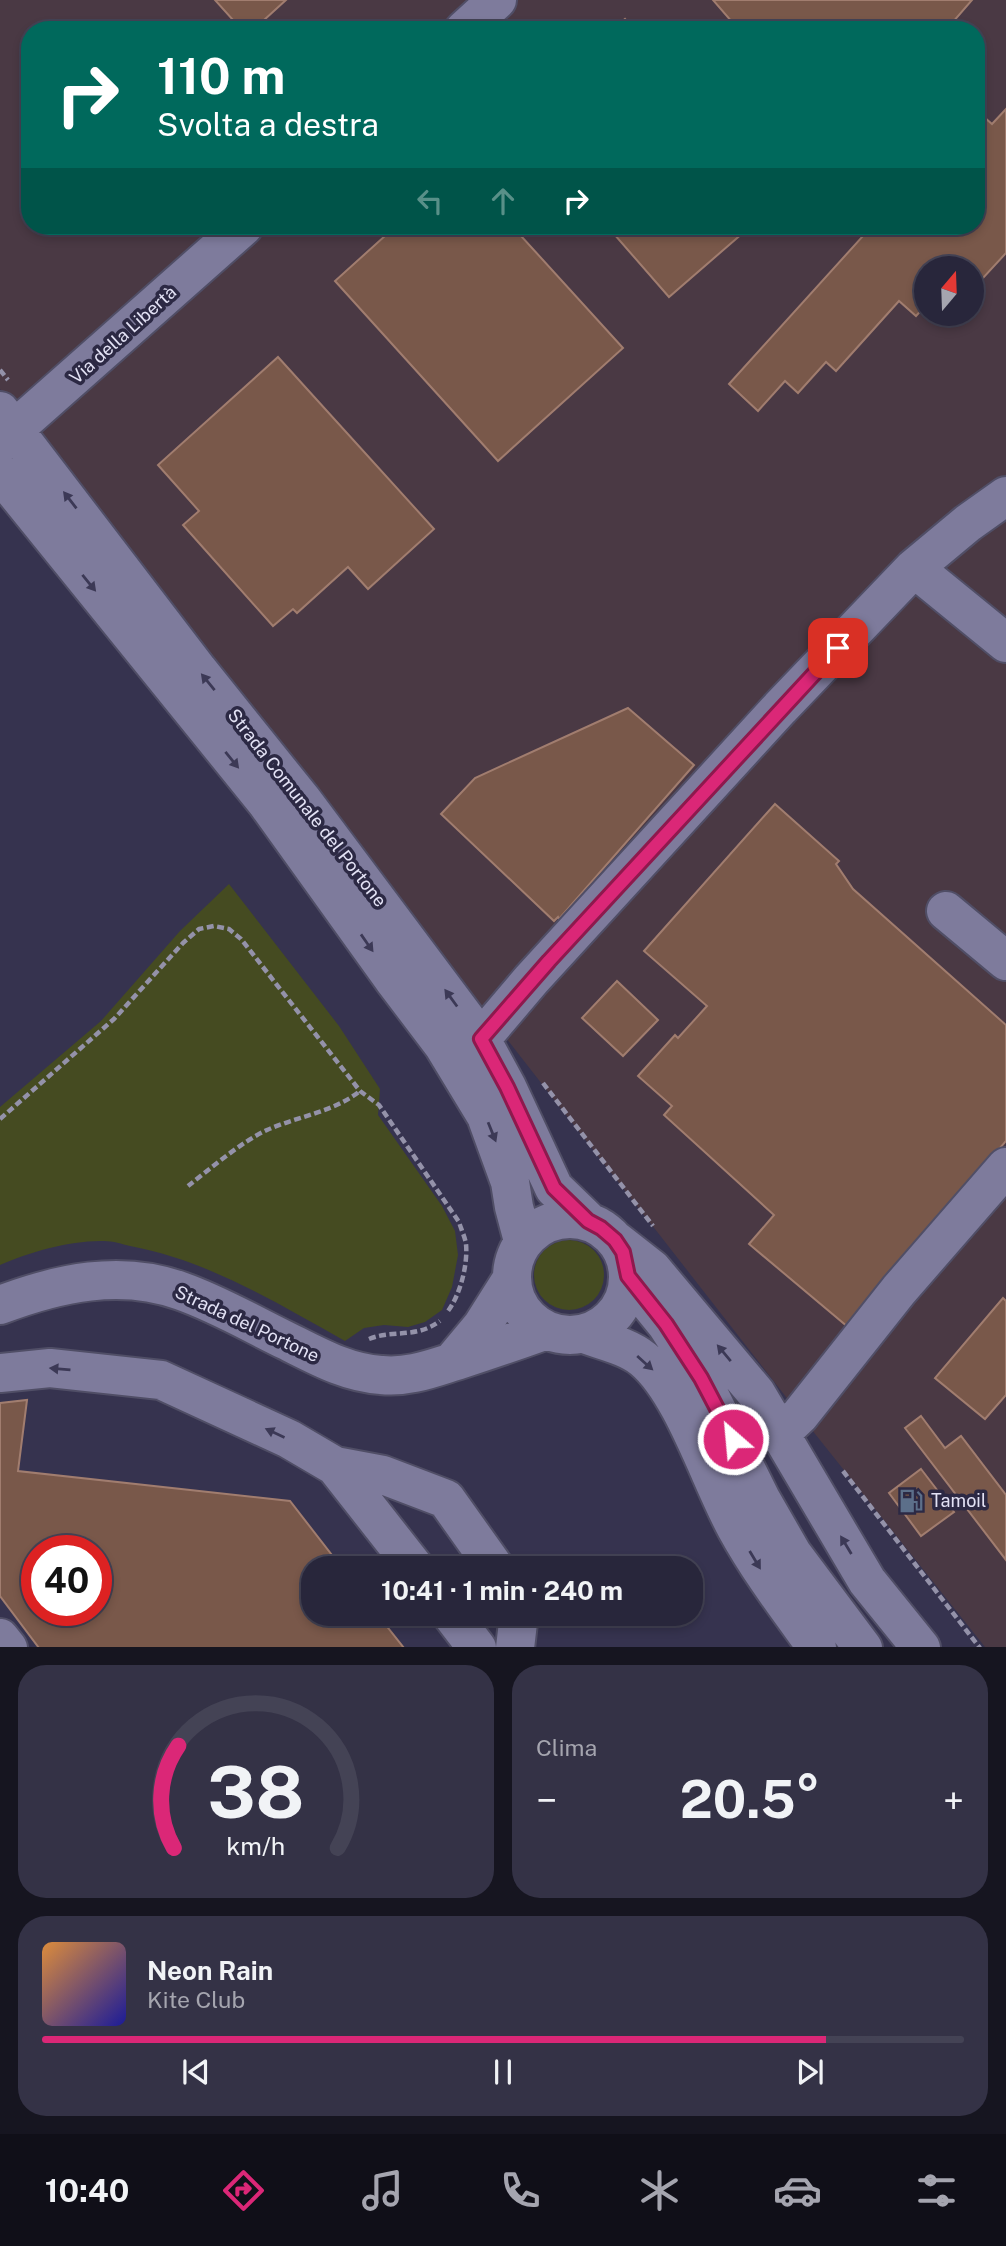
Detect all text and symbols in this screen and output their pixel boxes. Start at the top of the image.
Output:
text: 110 m [157,47,285,105]
icon: right [42,49,133,140]
text: Svolta a destra [157,106,379,143]
icon: left [411,182,449,220]
icon: ahead [484,182,522,220]
icon: right [557,182,595,220]
north arrow [914,256,984,326]
map controls [914,256,984,326]
street label: Via della Libertà [65,281,180,388]
one-way arrow [63,492,78,510]
one-way arrow [81,574,96,591]
pin [808,618,868,678]
icon: arrive [819,629,857,667]
one-way arrow [201,673,216,690]
street label: Strada Comunale del Portone [224,705,391,911]
one-way arrow [224,751,239,768]
one-way arrow [360,934,374,952]
one-way arrow [444,989,458,1007]
one-way arrow [487,1122,498,1143]
street label: Strada del Portone [172,1281,323,1366]
one-way arrow [717,1345,732,1362]
one-way arrow [636,1355,654,1371]
one-way arrow [49,1363,71,1374]
position arrow [696,1402,770,1476]
one-way arrow [265,1427,285,1439]
fuel station icon: Tamoil [897,1487,925,1515]
place label: Tamoil [931,1490,986,1511]
speed limit sign: 40 [21,1535,112,1626]
one-way arrow [840,1535,852,1554]
one-way arrow [749,1550,762,1569]
text: 10:41 · 1 min · 240 m [381,1575,623,1606]
text: Clima [536,1734,597,1761]
text: 38 [207,1749,305,1834]
text: 20.5° [680,1769,820,1830]
text: − [536,1778,557,1823]
text: + [943,1778,964,1823]
text: km/h [227,1830,285,1860]
text: Neon Rain [147,1955,273,1986]
text: Kite Club [147,1986,245,2013]
icon: previous [177,2053,215,2091]
icon: pause [484,2053,522,2091]
icon: next [791,2053,829,2091]
icon: directions [219,2166,268,2215]
icon: music [358,2166,407,2215]
icon: phone [496,2166,545,2215]
icon: climate [635,2166,684,2215]
icon: car [773,2166,822,2215]
icon: filters [912,2166,961,2215]
text: 10:40 [45,2172,129,2209]

